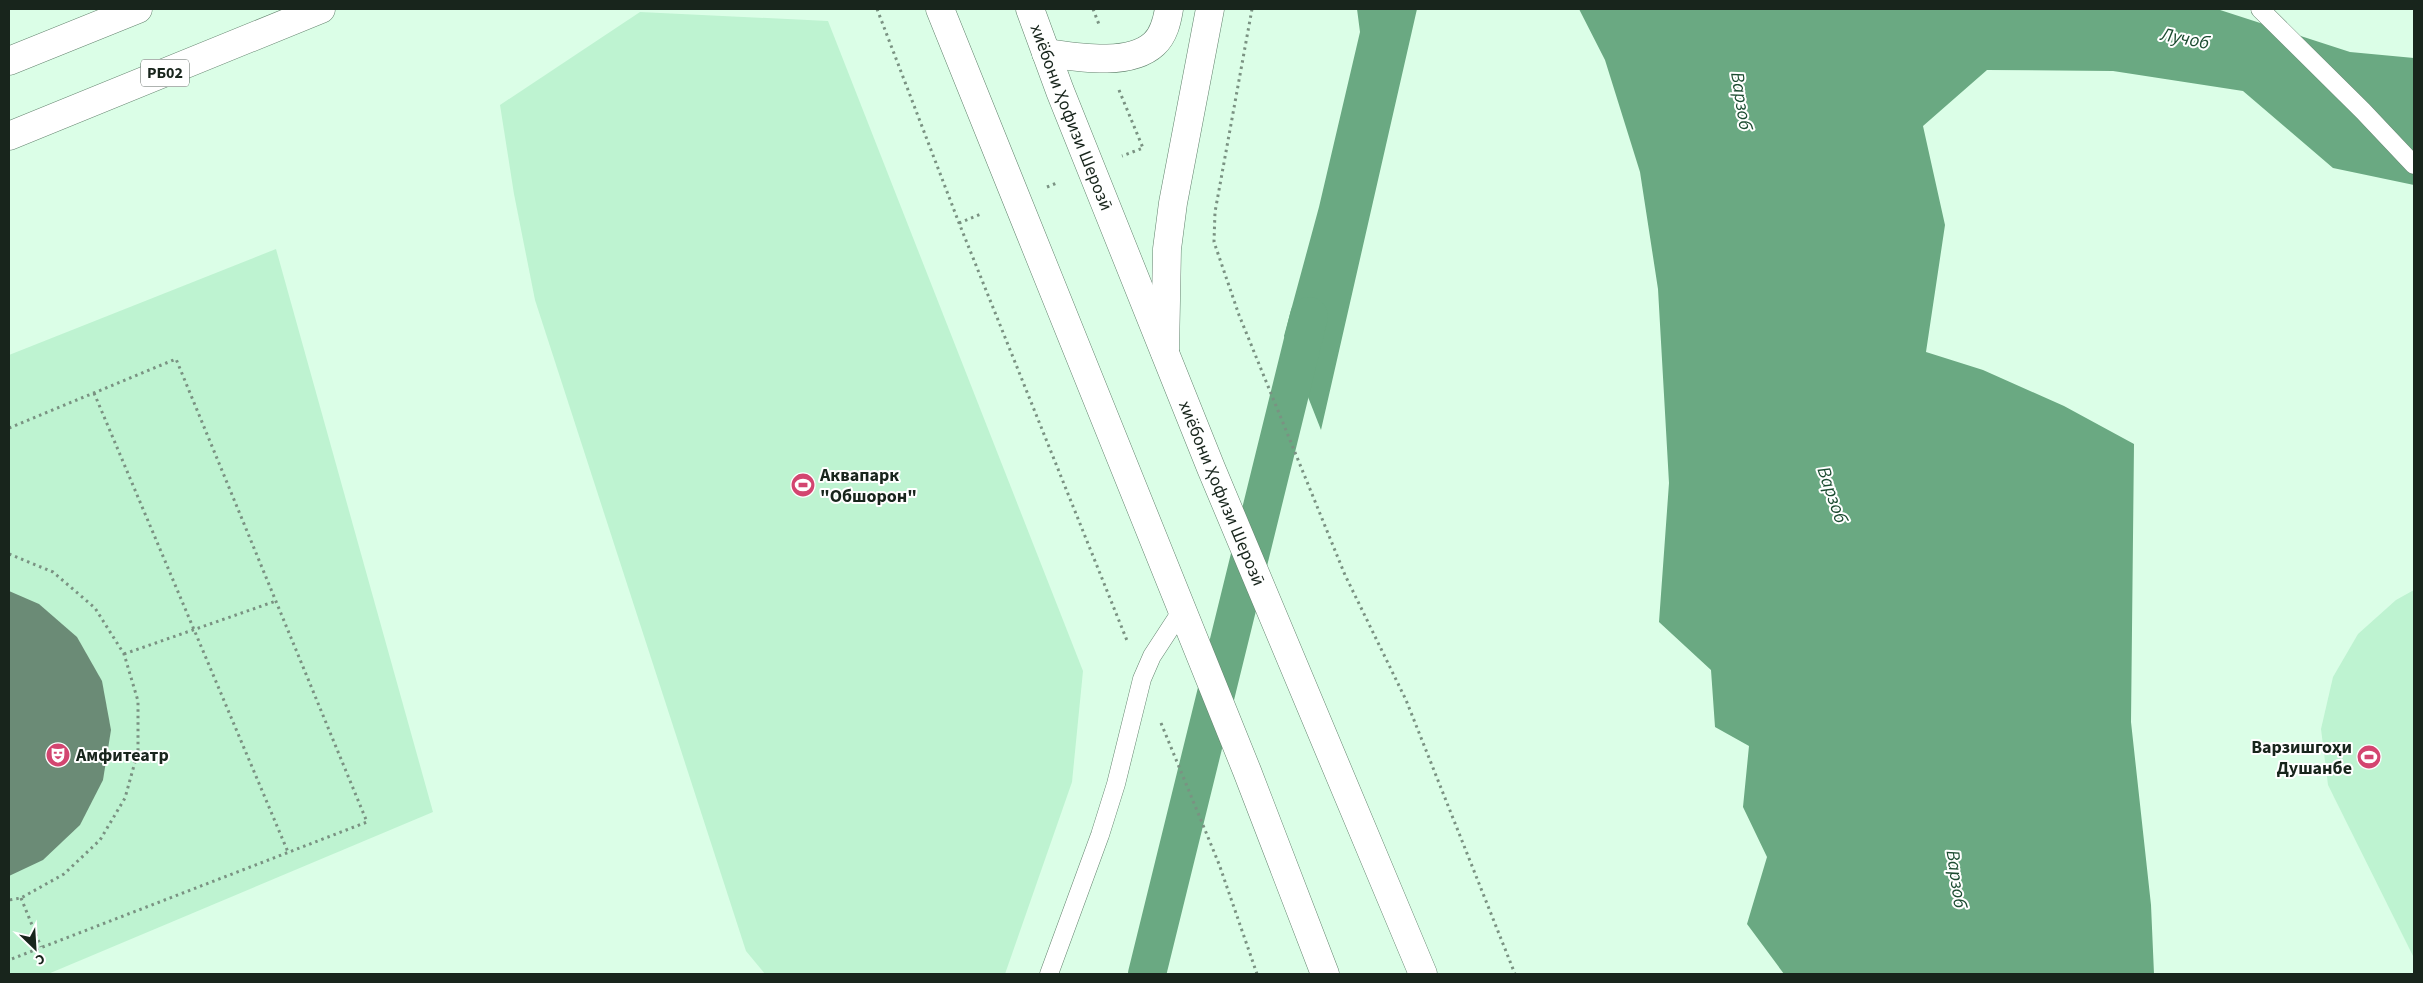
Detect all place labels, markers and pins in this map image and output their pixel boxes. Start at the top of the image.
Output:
place label: Аквапарк "Обшорон" [819,463,917,509]
sports icon: Аквапарк "Обшорон" [790,472,816,498]
place label: Варзишгоҳи Душанбе [2251,735,2352,781]
theatre icon: Aмфитеатр [45,742,71,768]
place label: Aмфитеатр [75,743,169,768]
sports icon: Варзишгоҳи Душанбе [2356,744,2382,770]

